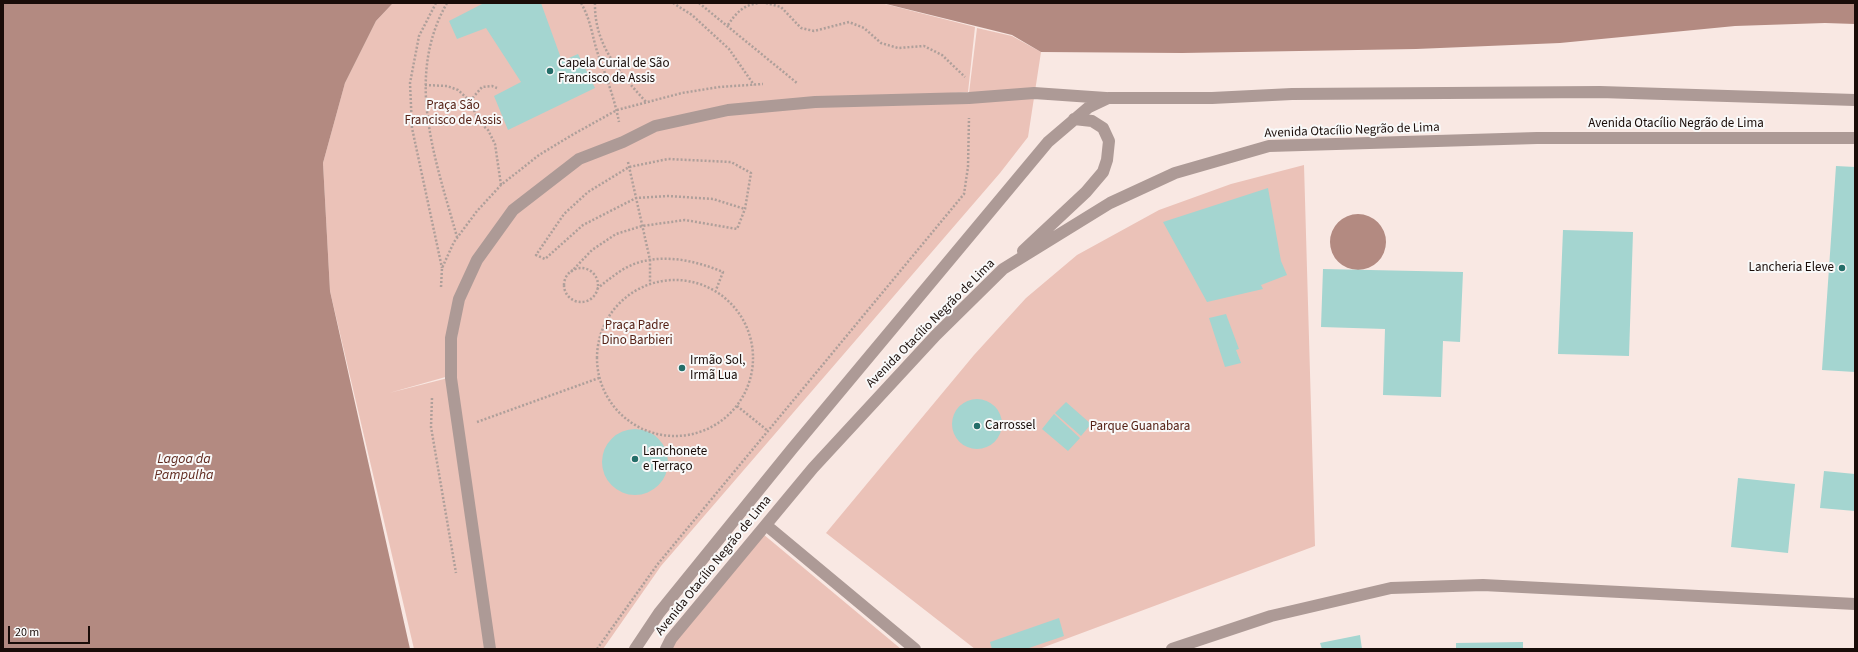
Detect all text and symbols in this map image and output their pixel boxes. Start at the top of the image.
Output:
place label: Capela Curial de São Francisco de Assis [558,56,669,87]
marker: Capela Curial de São Francisco de Assis [545,66,555,76]
park label: Praça São Francisco de Assis [404,98,502,129]
street label: Avenida Otacílio Negrão de Lima [1588,116,1764,132]
street label: Avenida Otacílio Negrão de Lima [1264,120,1440,142]
street label: Avenida Otacílio Negrão de Lima [863,256,999,392]
place label: Lancheria Eleve [1749,260,1834,276]
marker: Lancheria Eleve [1837,263,1847,273]
park label: Praça Padre Dino Barbieri [601,318,673,349]
place label: Irmão Sol, Irmã Lua [690,353,745,384]
marker: Irmão Sol, Irmã Lua [677,363,687,373]
place label: Carrossel [985,418,1036,434]
park label: Parque Guanabara [1090,419,1190,435]
marker: Carrossel [972,421,982,431]
place label: Lanchonete e Terraço [643,444,707,475]
water label: Lagoa da Pampulha [154,452,214,484]
marker: Lanchonete e Terraço [630,454,640,464]
street label: Avenida Otacílio Negrão de Lima [653,493,775,639]
scale bar [10,618,92,644]
text: 20 m [15,624,39,641]

